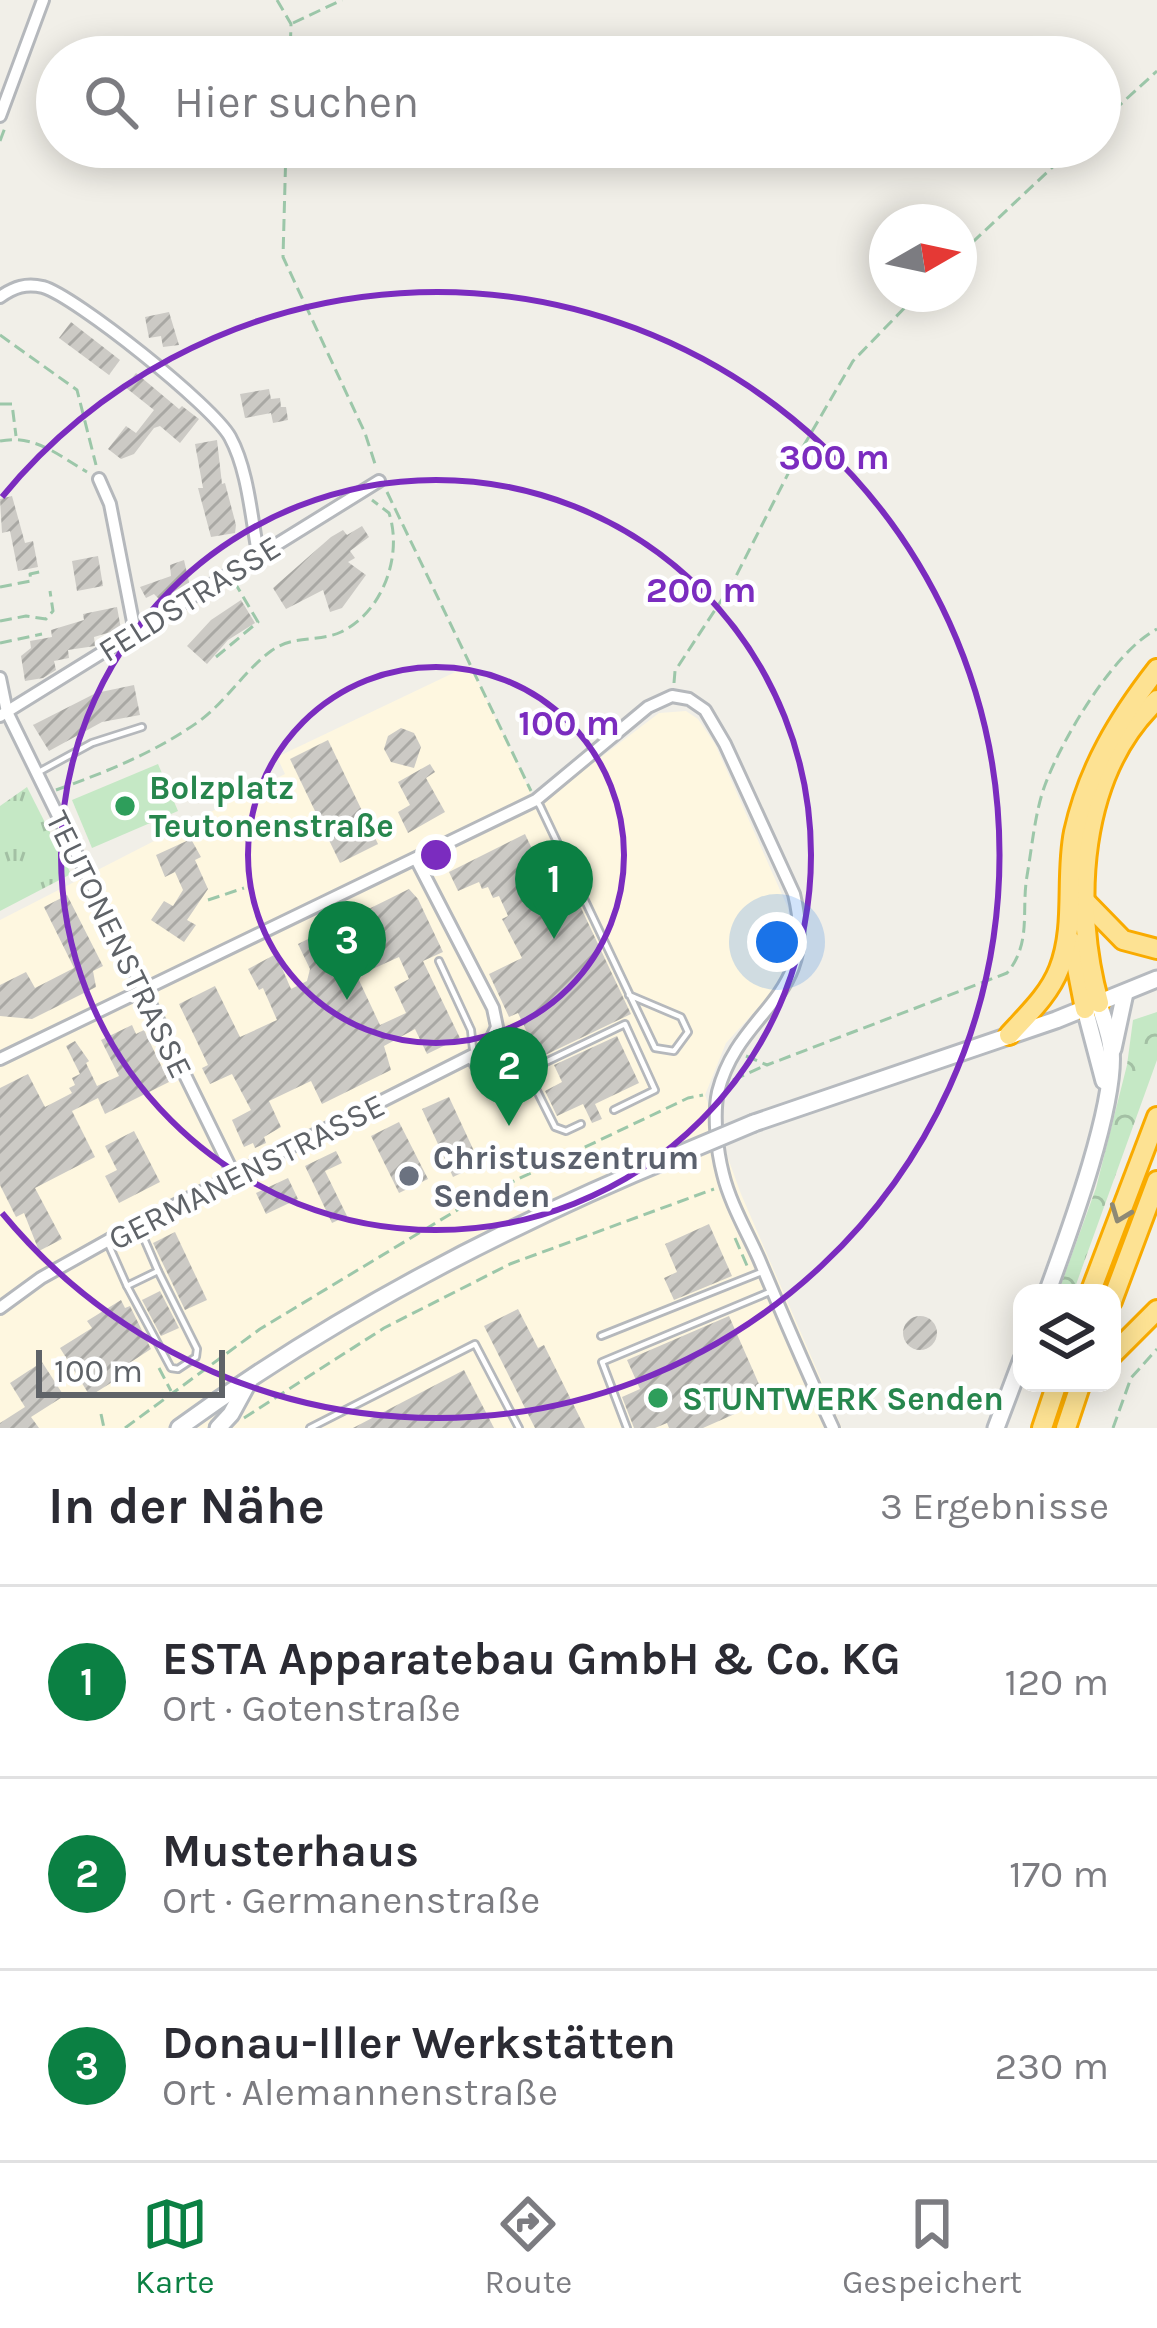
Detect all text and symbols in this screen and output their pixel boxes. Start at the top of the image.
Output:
search box [36,36,1121,168]
icon: search [78,69,144,135]
text: Hier suchen [174,76,419,128]
north arrow [869,204,977,312]
text: 300 m [778,436,890,478]
street label: FELDSTRASSE [92,528,287,670]
text: 200 m [646,569,756,611]
text: 100 m [518,702,620,744]
place label: Bolzplatz Teutonenstraße [149,769,394,845]
marker: Bolzplatz Teutonenstraße [112,793,138,819]
street label: TEUTONENSTRASSE [38,805,200,1084]
centre of rings [415,834,457,876]
pin: 1 [515,840,593,939]
pin: 3 [308,901,386,1000]
your location [747,912,807,972]
pin: 2 [470,1027,548,1126]
street label: GERMANENSTRASSE [102,1086,391,1258]
place label: Christuszentrum Senden [433,1139,699,1215]
marker: Christuszentrum Senden [396,1163,422,1189]
one-way arrow [1109,1202,1134,1223]
map controls [1013,1284,1121,1392]
button: layers [1013,1284,1121,1392]
scale bar [36,1344,225,1397]
text: 100 m [54,1352,143,1390]
place label: STUNTWERK Senden [682,1380,1004,1418]
marker: STUNTWERK Senden [645,1385,671,1411]
text: In der Nähe [48,1476,325,1536]
text: 3 Ergebnisse [880,1483,1109,1529]
text: ESTA Apparatebau GmbH & Co. KG [162,1633,901,1685]
text: 1 [80,1659,94,1705]
text: 120 m [1005,1659,1109,1705]
text: Ort · Gotenstraße [162,1685,461,1731]
text: Musterhaus [162,1825,419,1877]
text: 2 [75,1851,99,1897]
text: 170 m [1009,1851,1109,1897]
text: Ort · Germanenstraße [162,1877,540,1923]
text: Donau-Iller Werkstätten [162,2017,676,2069]
text: 3 [75,2043,99,2089]
text: 230 m [994,2043,1109,2089]
text: Ort · Alemannenstraße [162,2069,558,2115]
tab: Karte [135,2191,215,2301]
tab: Route [485,2191,572,2301]
tab: Gespeichert [842,2191,1022,2301]

